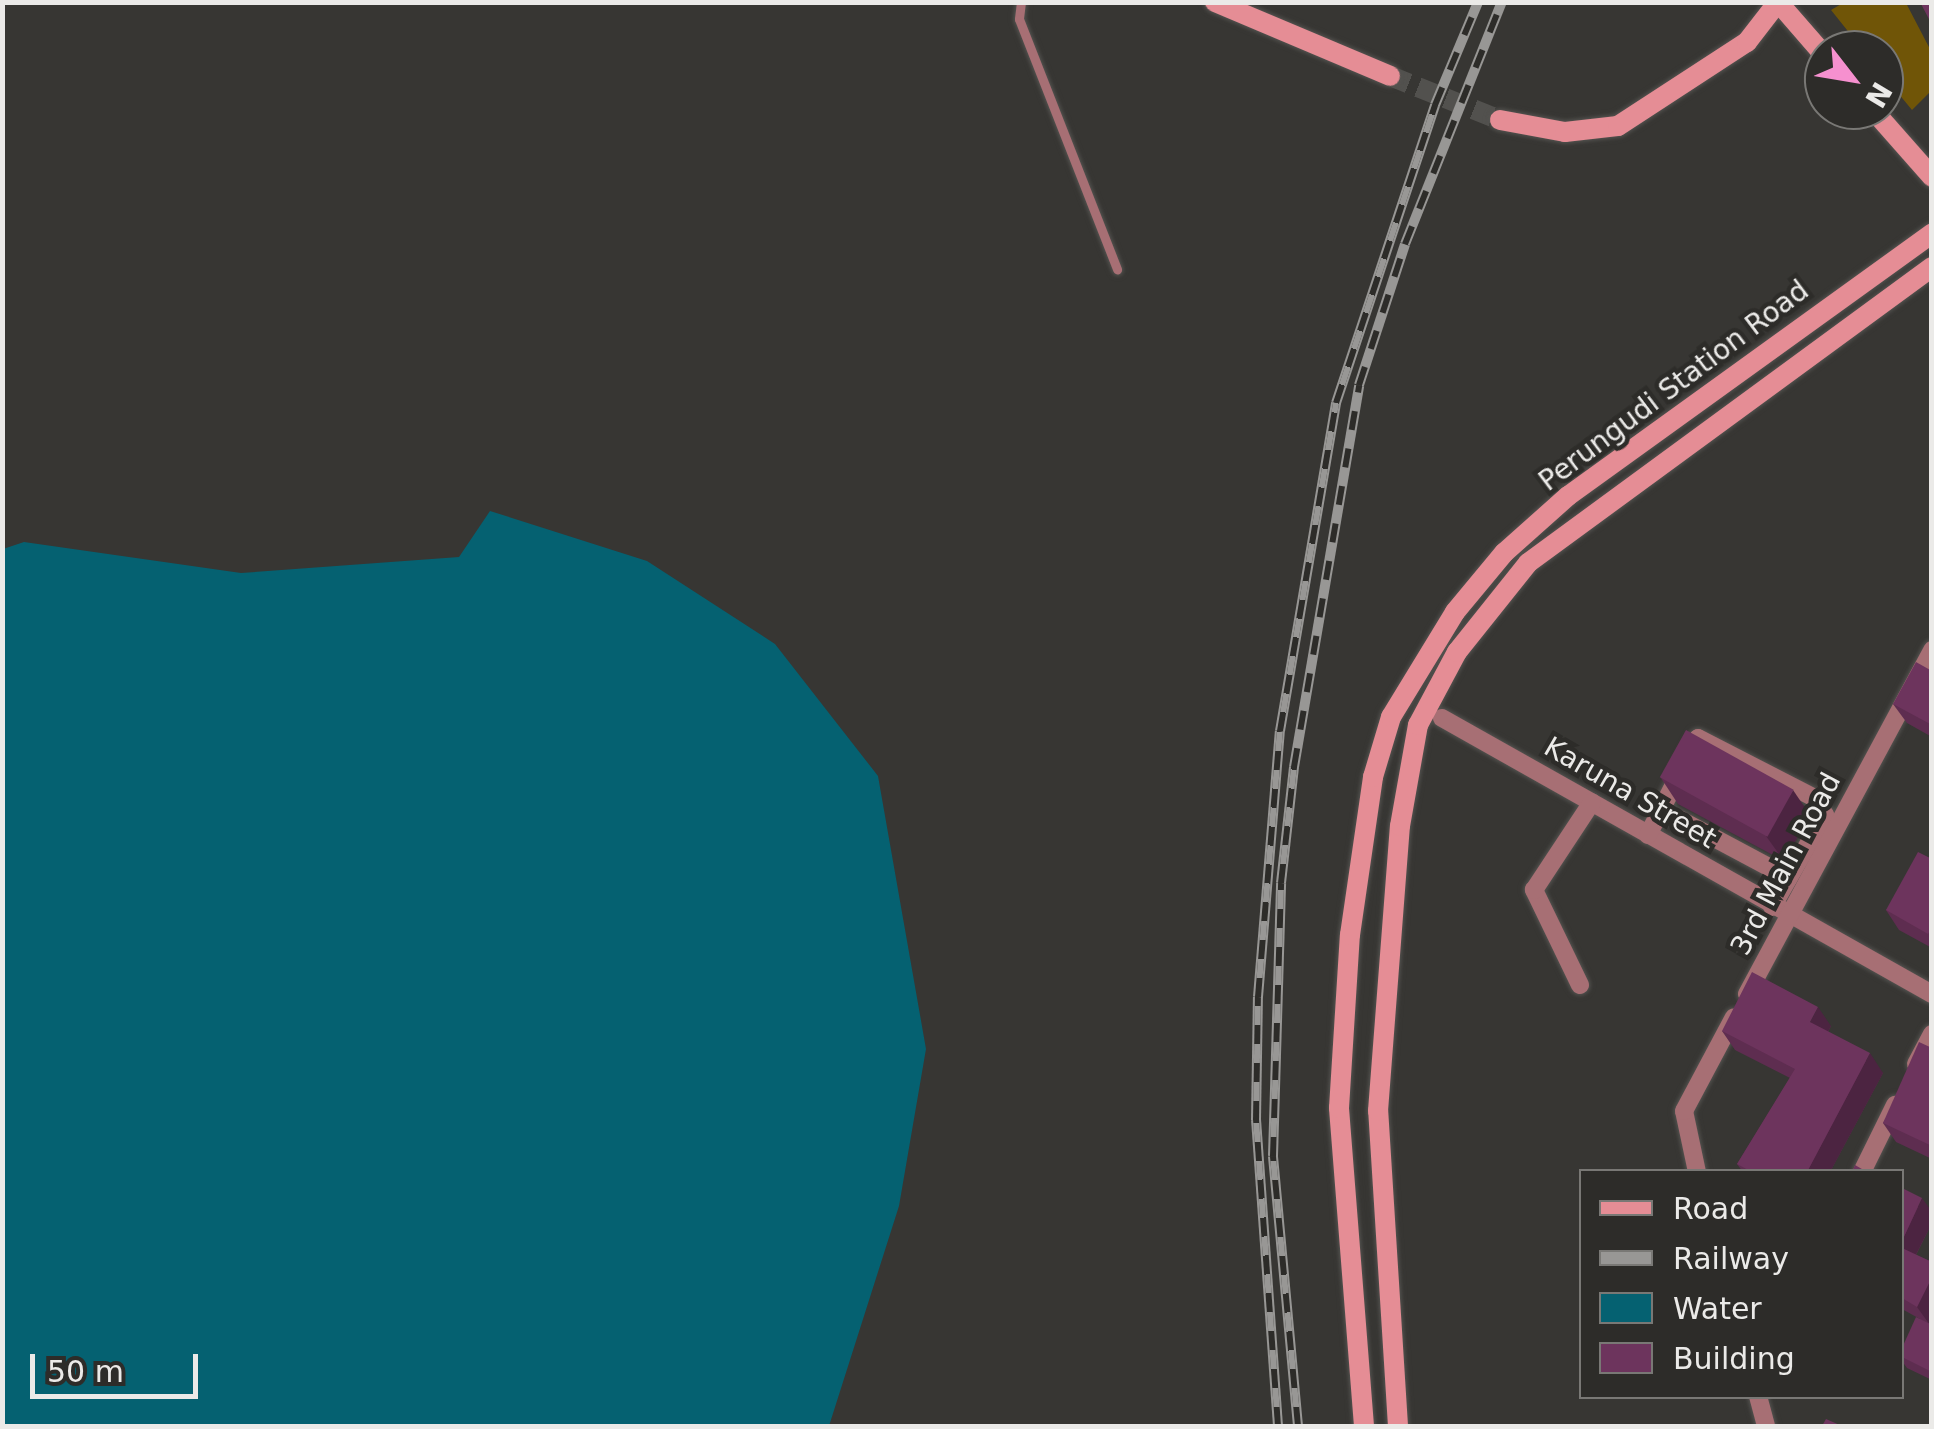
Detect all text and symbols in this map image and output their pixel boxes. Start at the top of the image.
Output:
north arrow [1804,30,1904,130]
text: N [1858,76,1899,113]
street label: Perungudi Station Road [1533,274,1815,498]
street label: Karuna Street [1538,730,1722,856]
street label: 3rd Main Road [1724,767,1848,961]
legend [1579,1169,1904,1399]
text: Road [1673,1191,1748,1226]
text: Railway [1673,1241,1789,1276]
text: Water [1673,1291,1762,1326]
scale bar [35,1334,202,1396]
text: Building [1673,1341,1795,1376]
text: 50 m [47,1354,124,1389]

